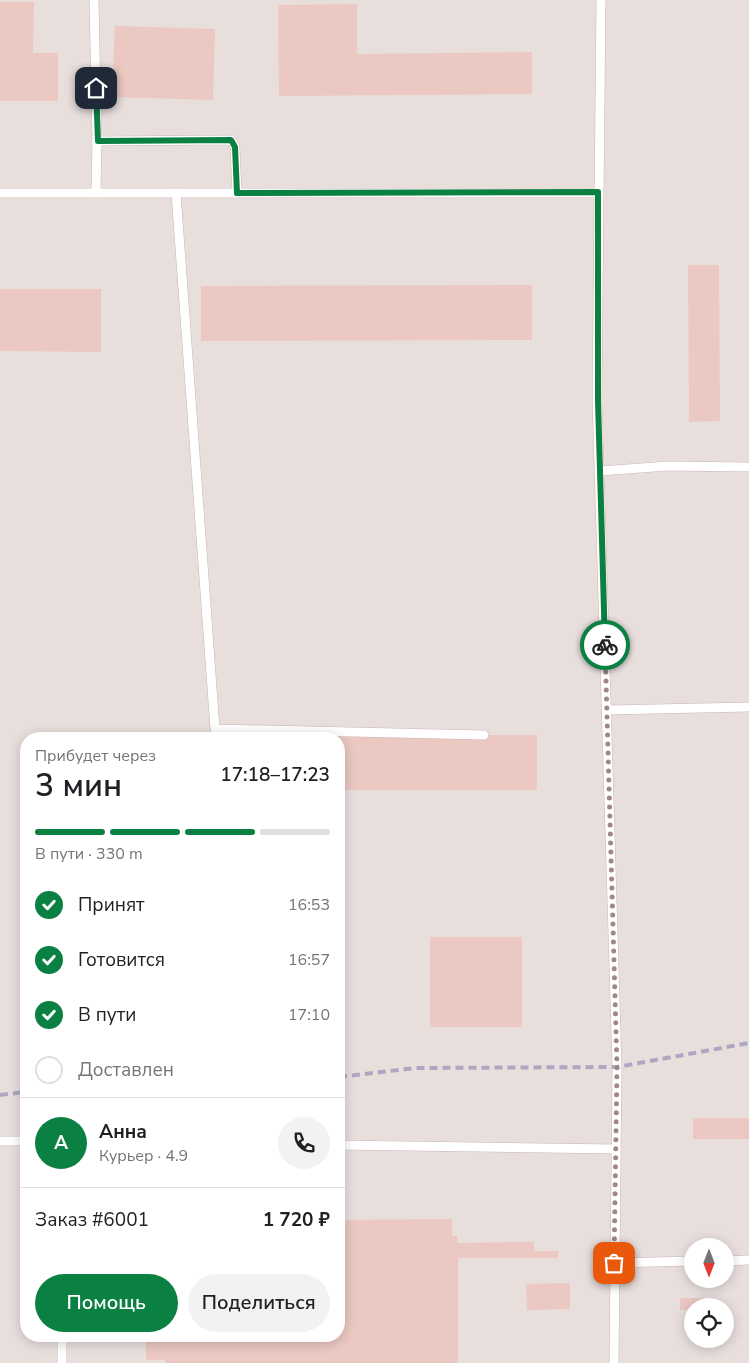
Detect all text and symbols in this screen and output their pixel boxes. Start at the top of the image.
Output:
pin [75,67,117,109]
icon: home [82,74,110,102]
courier [580,620,630,670]
icon: bike [591,631,619,659]
text: Прибудет через [35,745,156,767]
text: 17:18–17:23 [220,762,330,788]
text: 3 мин [35,764,122,807]
text: В пути · 330 m [35,843,143,865]
icon: check [35,891,63,919]
text: Принят [78,892,145,918]
text: 16:53 [288,894,330,916]
icon: check [35,946,63,974]
text: Готовится [78,947,165,973]
text: 16:57 [288,949,330,971]
icon: check [35,1001,63,1029]
text: В пути [78,1002,136,1028]
text: 17:10 [288,1004,330,1026]
text: Доставлен [78,1057,174,1083]
button: phone [278,1117,330,1169]
text: Анна [99,1119,147,1145]
text: А [54,1130,68,1156]
text: Курьер · 4.9 [99,1145,188,1167]
text: Заказ #6001 [35,1207,149,1233]
text: 1 720 ₽ [263,1207,330,1233]
north arrow [684,1238,734,1288]
map controls [684,1238,734,1348]
pin [593,1242,635,1284]
icon: bag [600,1249,628,1277]
button: Помощь [35,1274,178,1332]
button: Поделиться [188,1274,330,1332]
button: locate [684,1298,734,1348]

